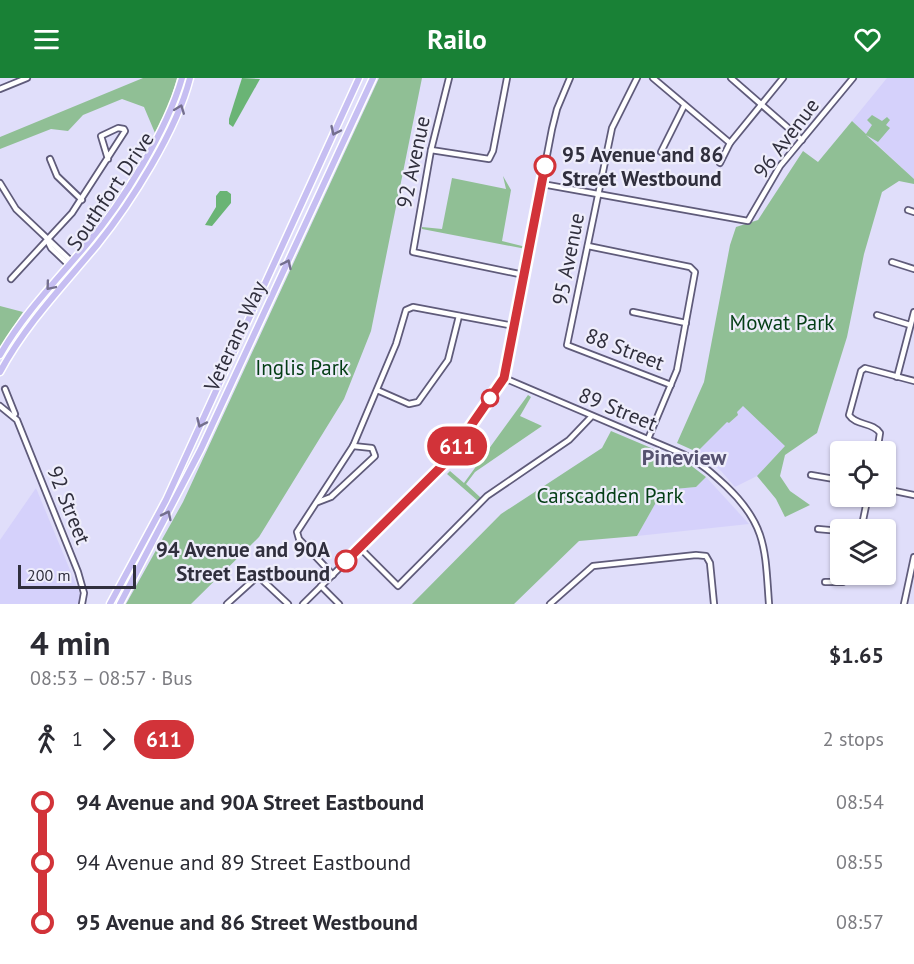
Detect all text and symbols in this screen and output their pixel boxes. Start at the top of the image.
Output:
text: Railo [427,22,487,56]
icon: menu [30,23,63,56]
icon: heart [851,23,884,56]
street label: 96 Avenue [747,93,825,183]
one-way arrow [173,104,185,115]
street label: 92 Avenue [390,114,436,210]
one-way arrow [330,125,342,136]
street label: Southfort Drive [60,126,160,256]
place label: 95 Avenue and 86 Street Westbound [562,141,723,192]
marker: 95 Avenue and 86 Street Westbound [534,155,556,177]
street label: 95 Avenue [546,211,590,307]
one-way arrow [280,259,292,270]
street label: Veterans Way [197,276,272,396]
one-way arrow [46,279,57,290]
park label: Mowat Park [730,309,834,336]
street label: 88 Street [582,322,668,376]
park label: Inglis Park [255,354,349,381]
street label: 89 Street [575,381,661,437]
unlabelled marker [481,389,499,407]
one-way arrow [196,416,208,427]
line badge: 611 [422,426,492,466]
text: 611 [439,433,475,460]
map controls [830,441,896,585]
button: locate [830,441,896,507]
district label: Pineview [642,443,727,471]
street label: 92 Street [41,462,97,548]
park label: Carscadden Park [537,482,683,509]
one-way arrow [160,511,171,522]
button: layers [830,519,896,585]
place label: 94 Avenue and 90A Street Eastbound [156,536,330,587]
marker: 94 Avenue and 90A Street Eastbound [335,550,357,572]
scale bar [18,562,136,589]
text: 200 m [27,565,70,585]
text: 4 min [30,621,111,664]
text: $1.65 [829,641,884,669]
text: 08:53 – 08:57 · Bus [30,665,192,691]
icon: walk [30,723,63,756]
icon: forward [92,723,125,756]
text: 1 [72,726,83,752]
text: 611 [146,726,182,753]
text: 2 stops [823,726,884,752]
text: 94 Avenue and 90A Street Eastbound [76,788,424,816]
text: 08:54 [836,789,884,815]
text: 94 Avenue and 89 Street Eastbound [76,848,411,876]
text: 08:55 [836,849,884,875]
text: 95 Avenue and 86 Street Westbound [76,908,418,936]
text: 08:57 [836,909,884,935]

